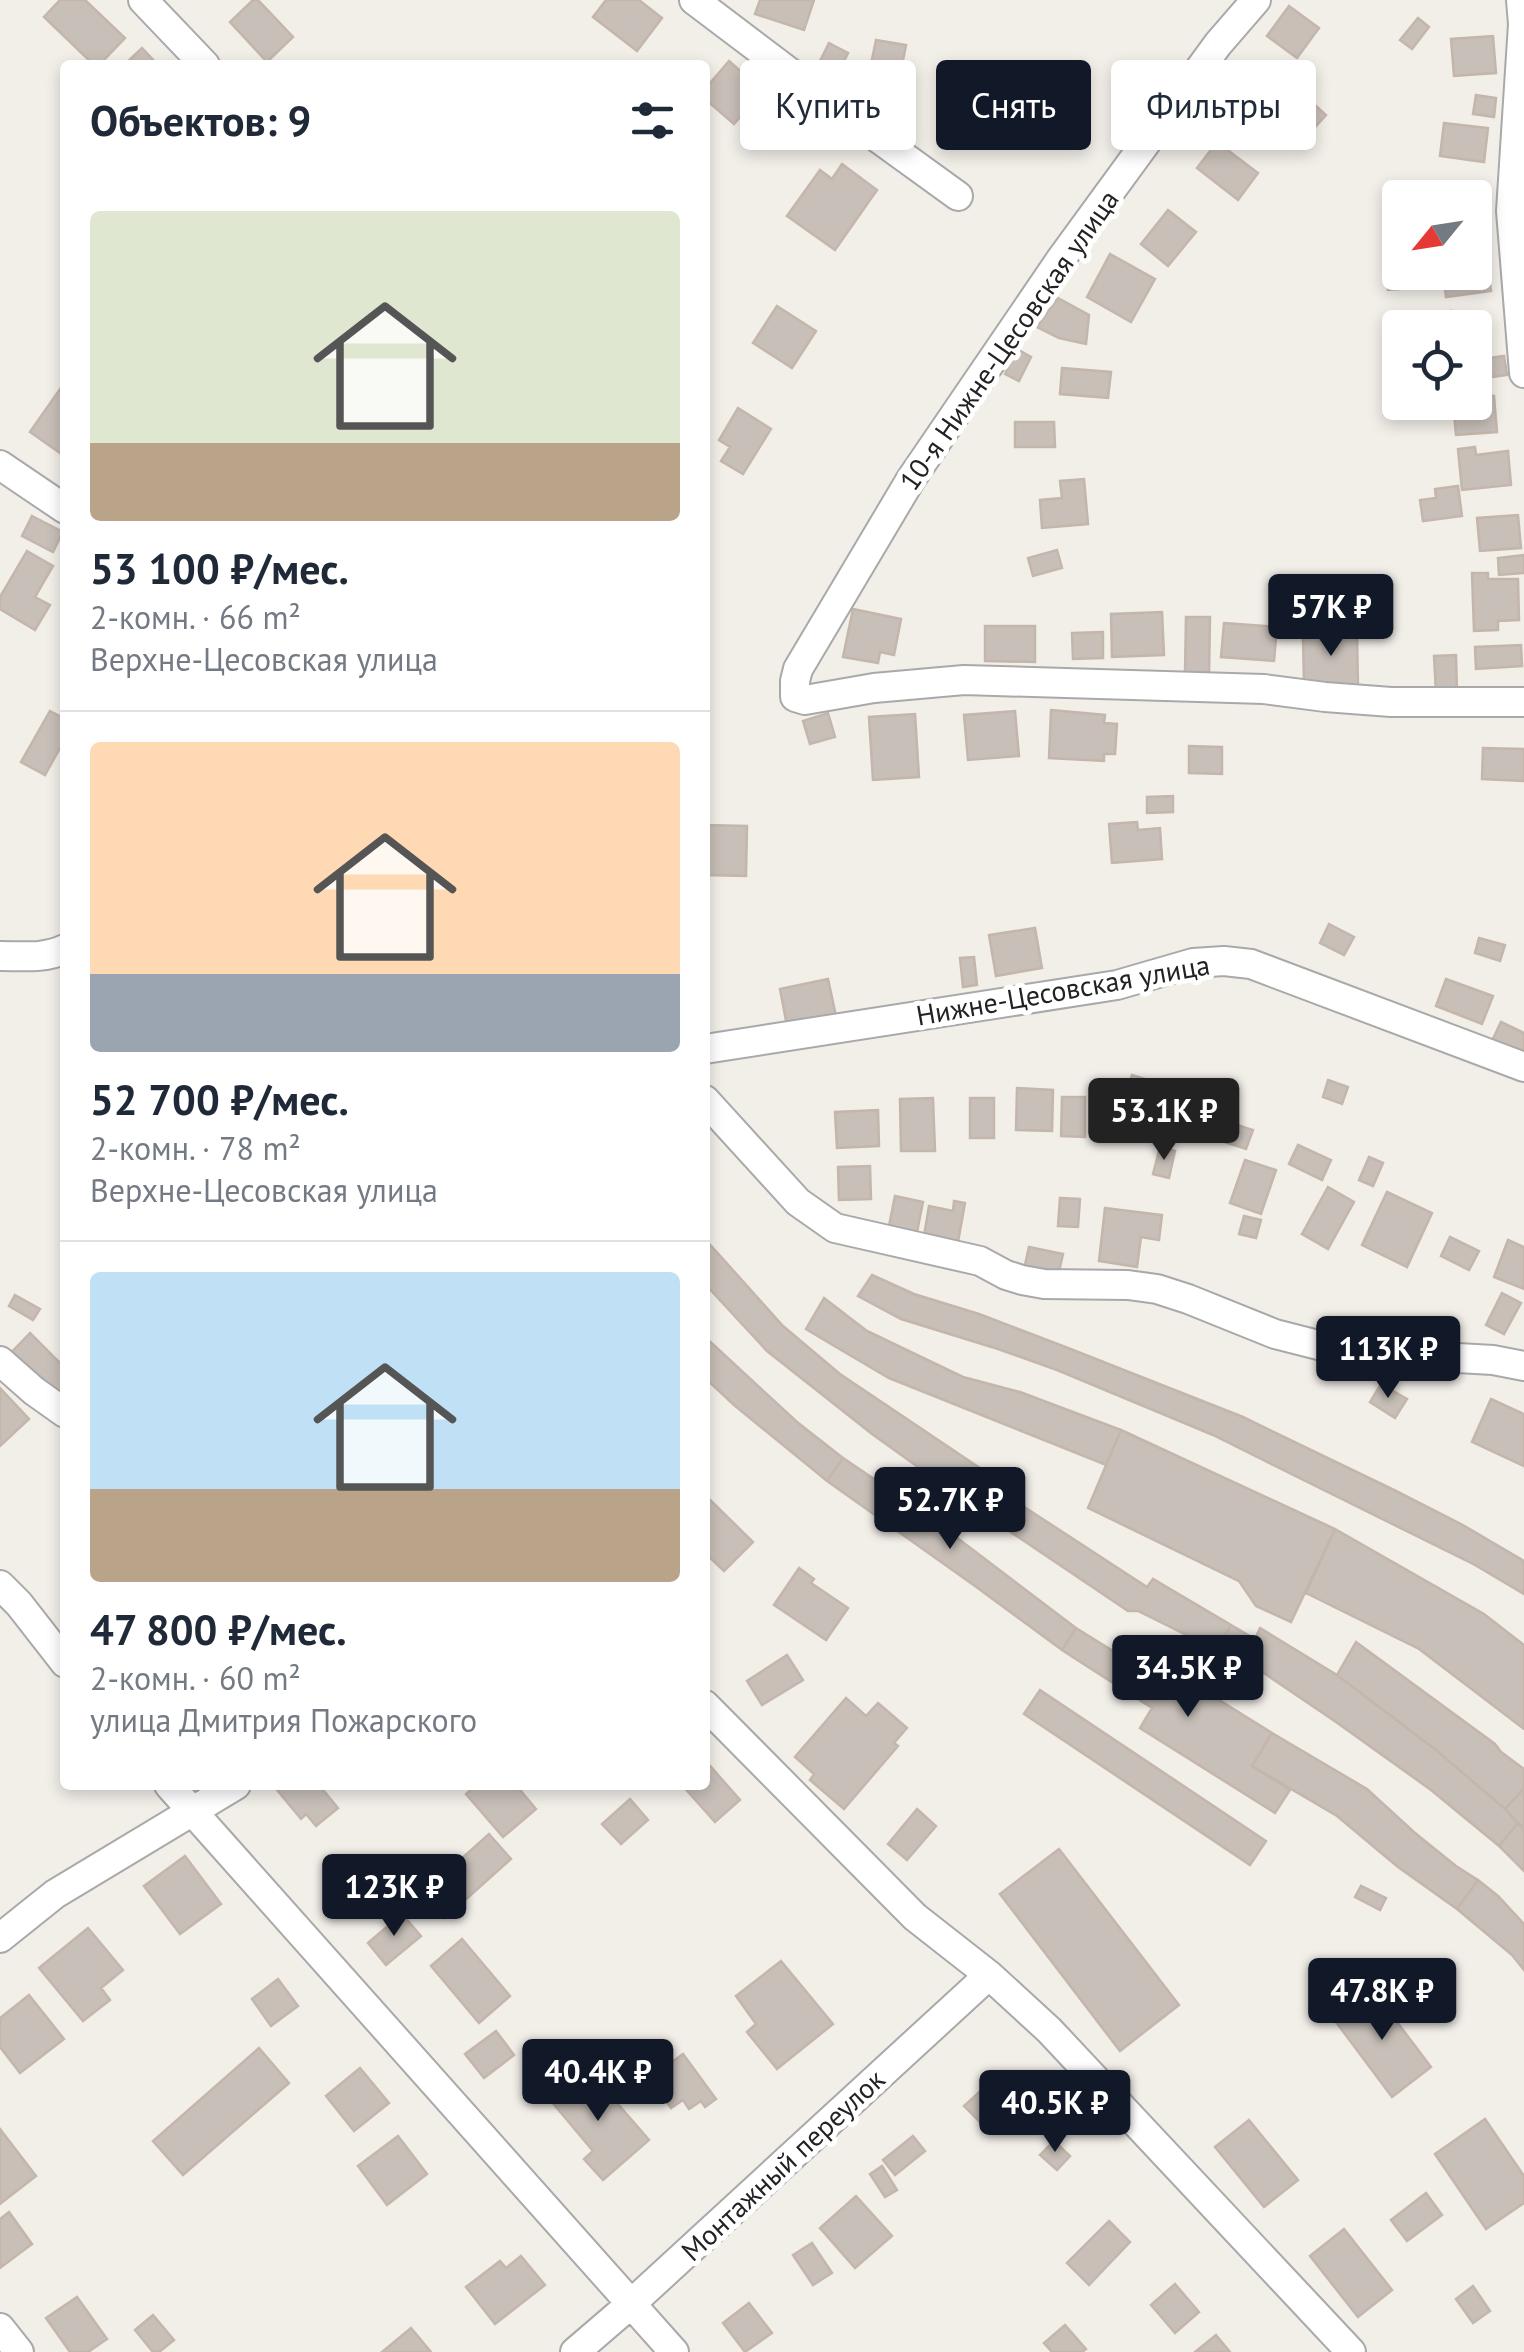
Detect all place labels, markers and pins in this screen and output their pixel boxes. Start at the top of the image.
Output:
pin: 57K ₽ [1261,574,1401,659]
pin: 53.1K ₽ [1072,1078,1256,1163]
pin: 113K ₽ [1307,1316,1469,1401]
pin: 52.7K ₽ [858,1467,1042,1552]
pin: 34.5K ₽ [1096,1635,1280,1720]
pin: 123K ₽ [313,1854,475,1939]
pin: 47.8K ₽ [1290,1958,1474,2043]
pin: 40.4K ₽ [506,2039,690,2124]
pin: 40.5K ₽ [963,2070,1147,2155]

